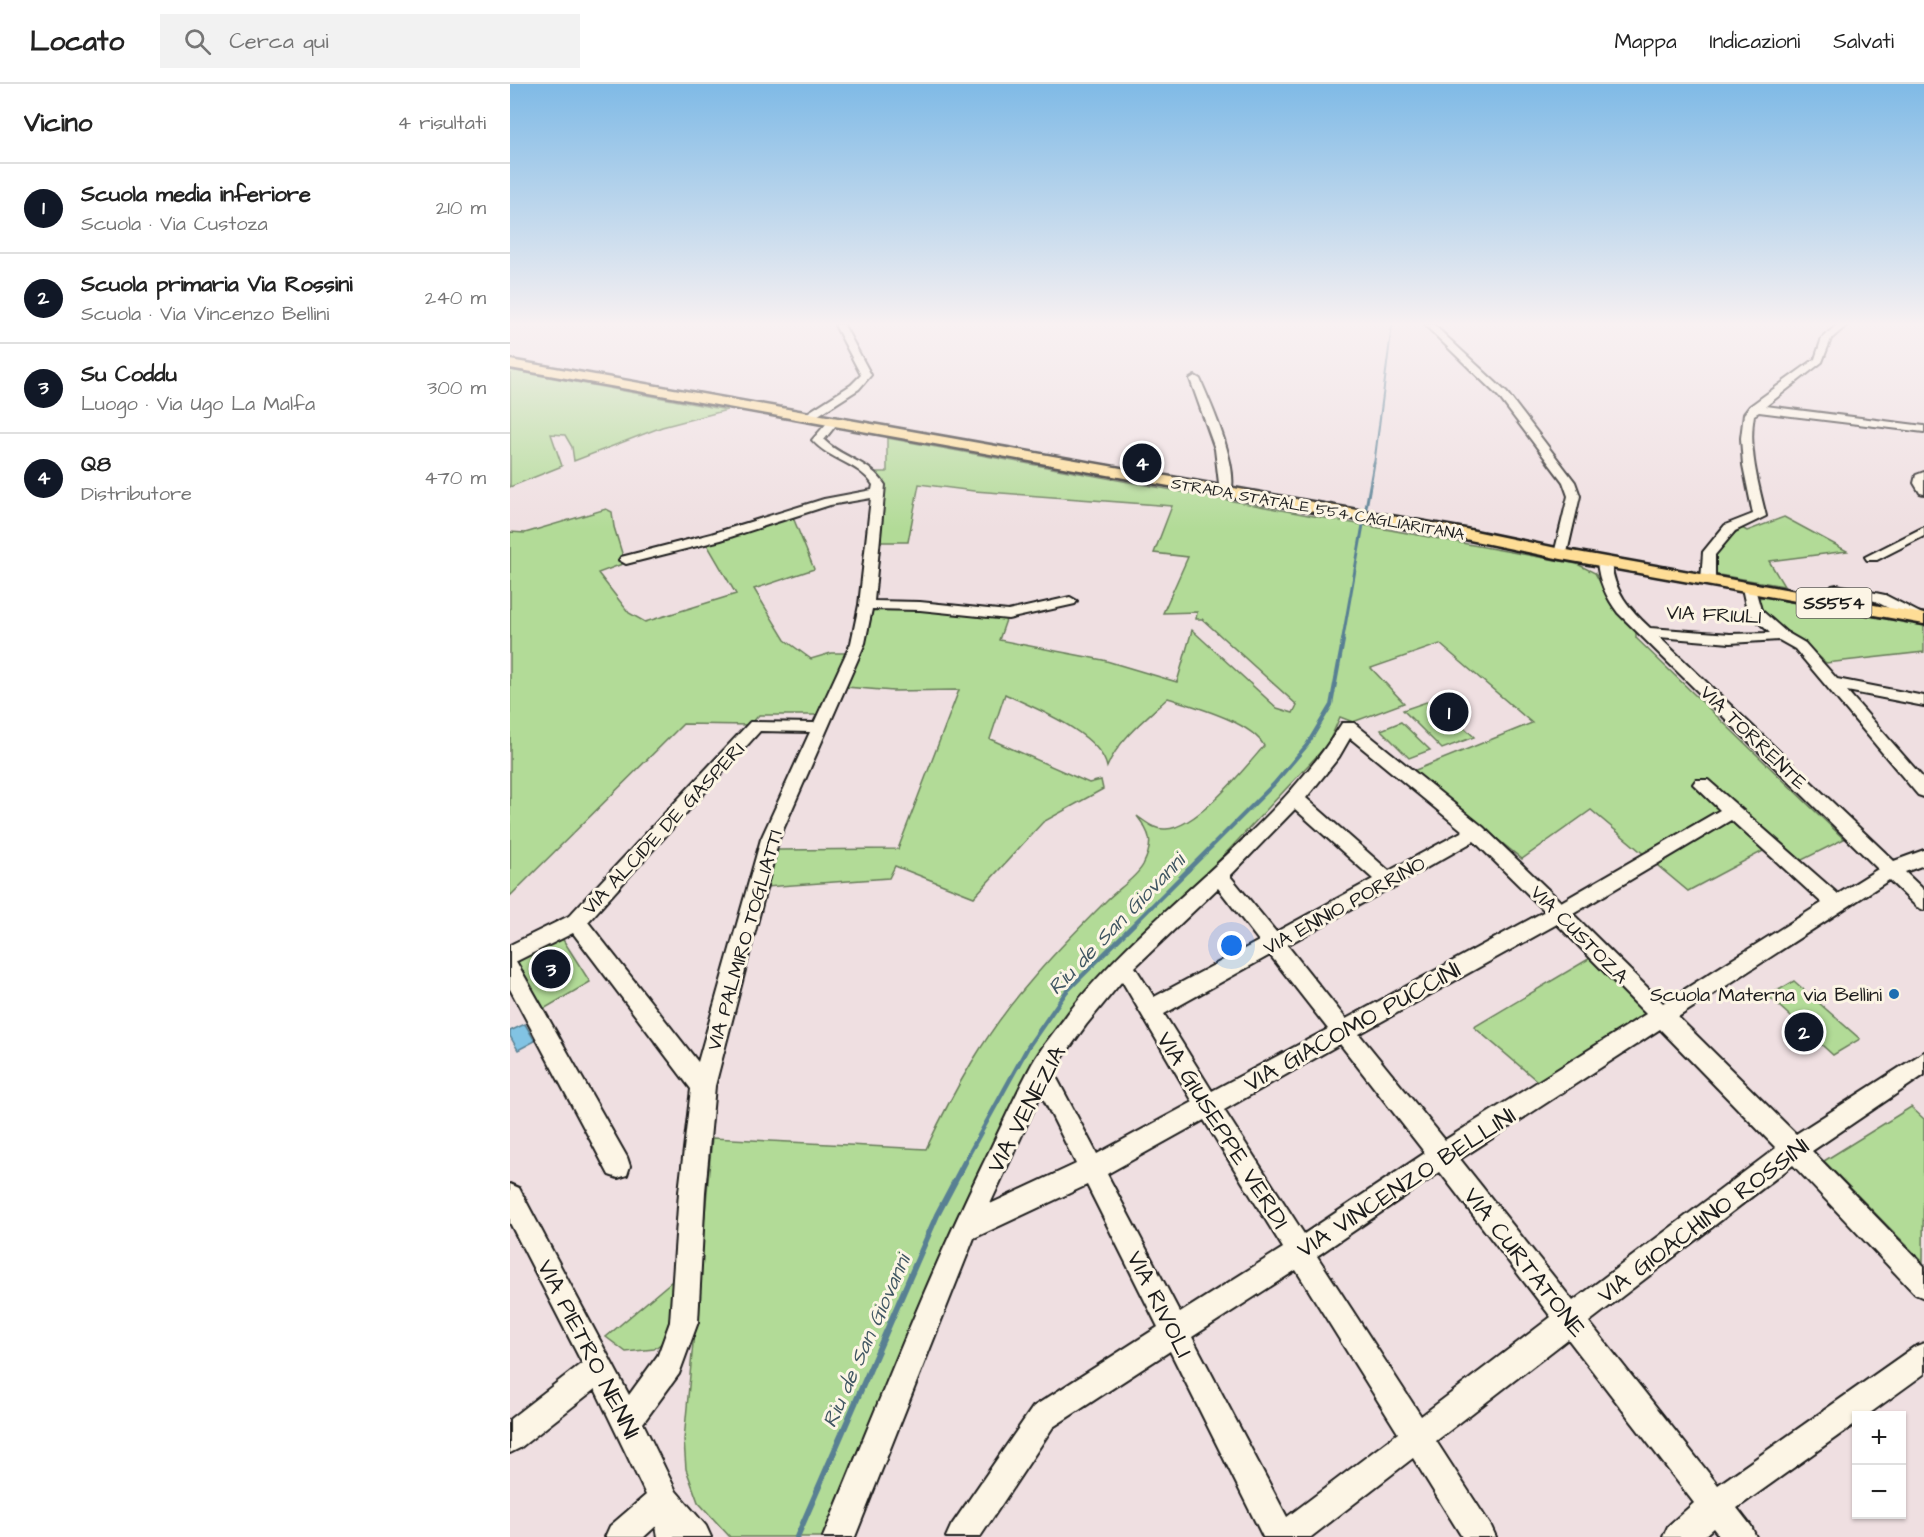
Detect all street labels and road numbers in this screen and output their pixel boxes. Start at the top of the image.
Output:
street label: STRADA STATALE 554 CAGLIARITANA [1170,472,1466,546]
road number: SS554 [1796,588,1872,618]
street label: VIA FRIULI [1665,599,1762,631]
street label: VIA TORRENTE [1693,679,1813,796]
street label: VIA ALCIDE DE GASPERI [576,736,751,921]
street label: VIA PALMIRO TOGLIATTI [700,827,790,1054]
street label: VIA ENNIO PORRINO [1258,850,1431,962]
street label: VIA CUSTOZA [1524,879,1635,990]
street label: VIA GIACOMO PUCCINI [1238,953,1467,1101]
street label: VIA GIUSEPPE VERDI [1148,1025,1297,1236]
street label: VIA VENEZIA [979,1040,1075,1179]
street label: VIA VINCENZO BELLINI [1290,1099,1523,1267]
street label: VIA GIOACHINO ROSSINI [1591,1130,1817,1312]
street label: VIA CURTATONE [1455,1180,1594,1345]
street label: VIA RIVOLI [1118,1245,1201,1364]
street label: VIA PIETRO NENNI [528,1254,648,1445]

